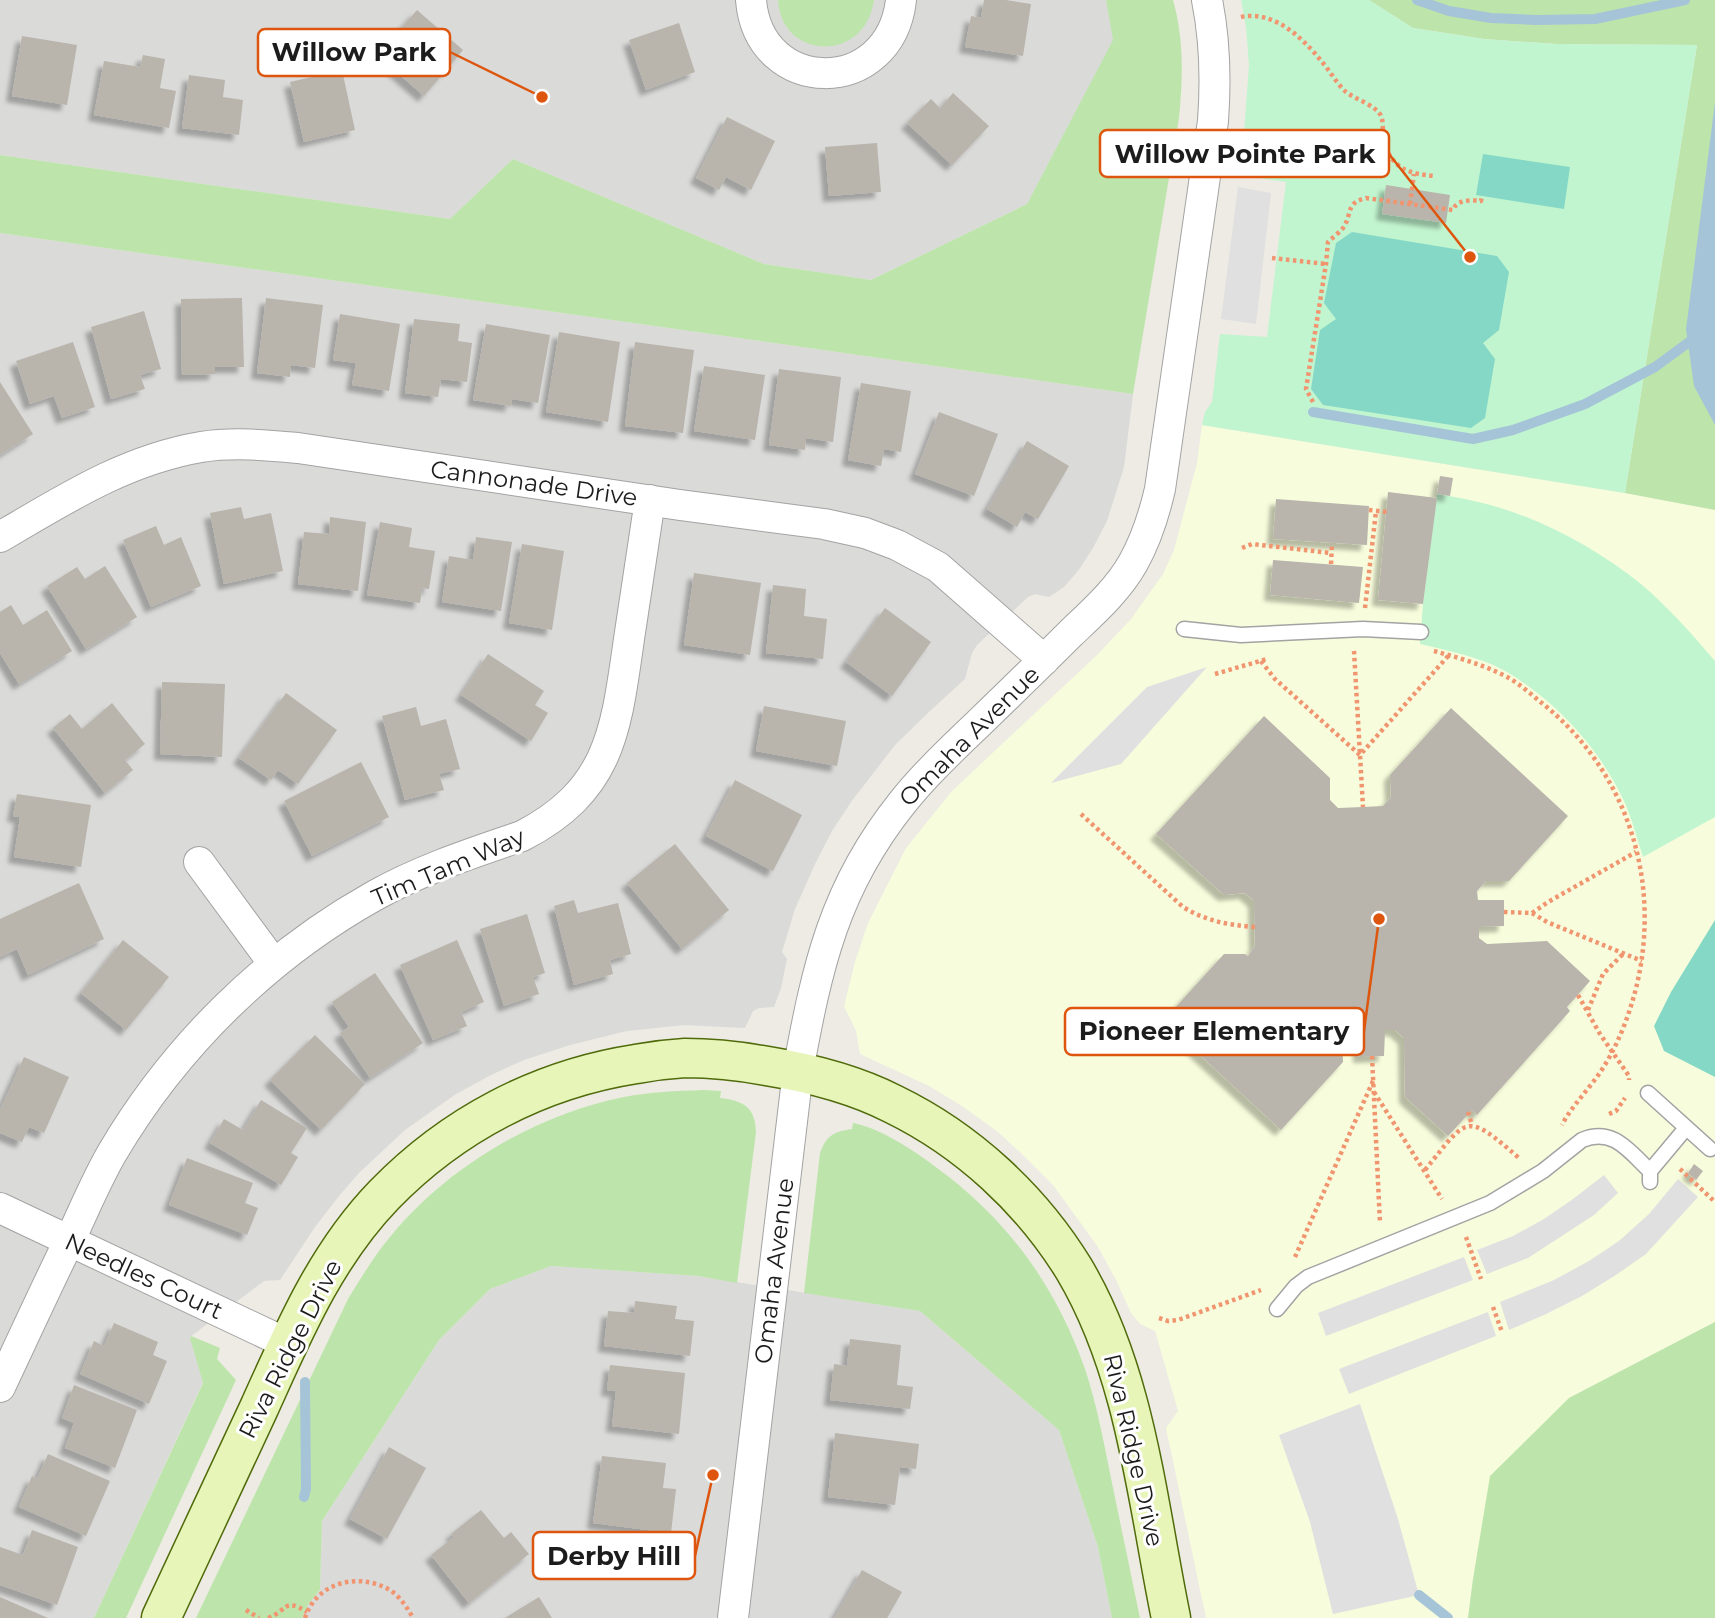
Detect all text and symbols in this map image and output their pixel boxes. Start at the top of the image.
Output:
callout: Willow Park [258,29,450,76]
text: Willow Park [272,36,437,68]
callout: Willow Pointe Park [1100,130,1389,177]
text: Willow Pointe Park [1115,138,1376,170]
street label: Cannonade Drive [429,454,639,512]
street label: Omaha Avenue [893,660,1045,812]
street label: Tim Tam Way [367,822,529,912]
callout: Pioneer Elementary [1065,1008,1364,1055]
text: Pioneer Elementary [1079,1015,1350,1047]
street label: Omaha Avenue [748,1176,800,1366]
street label: Needles Court [60,1227,228,1325]
street label: Riva Ridge Drive [232,1255,348,1443]
street label: Riva Ridge Drive [1098,1351,1170,1549]
callout: Derby Hill [533,1532,695,1579]
text: Derby Hill [547,1540,681,1572]

